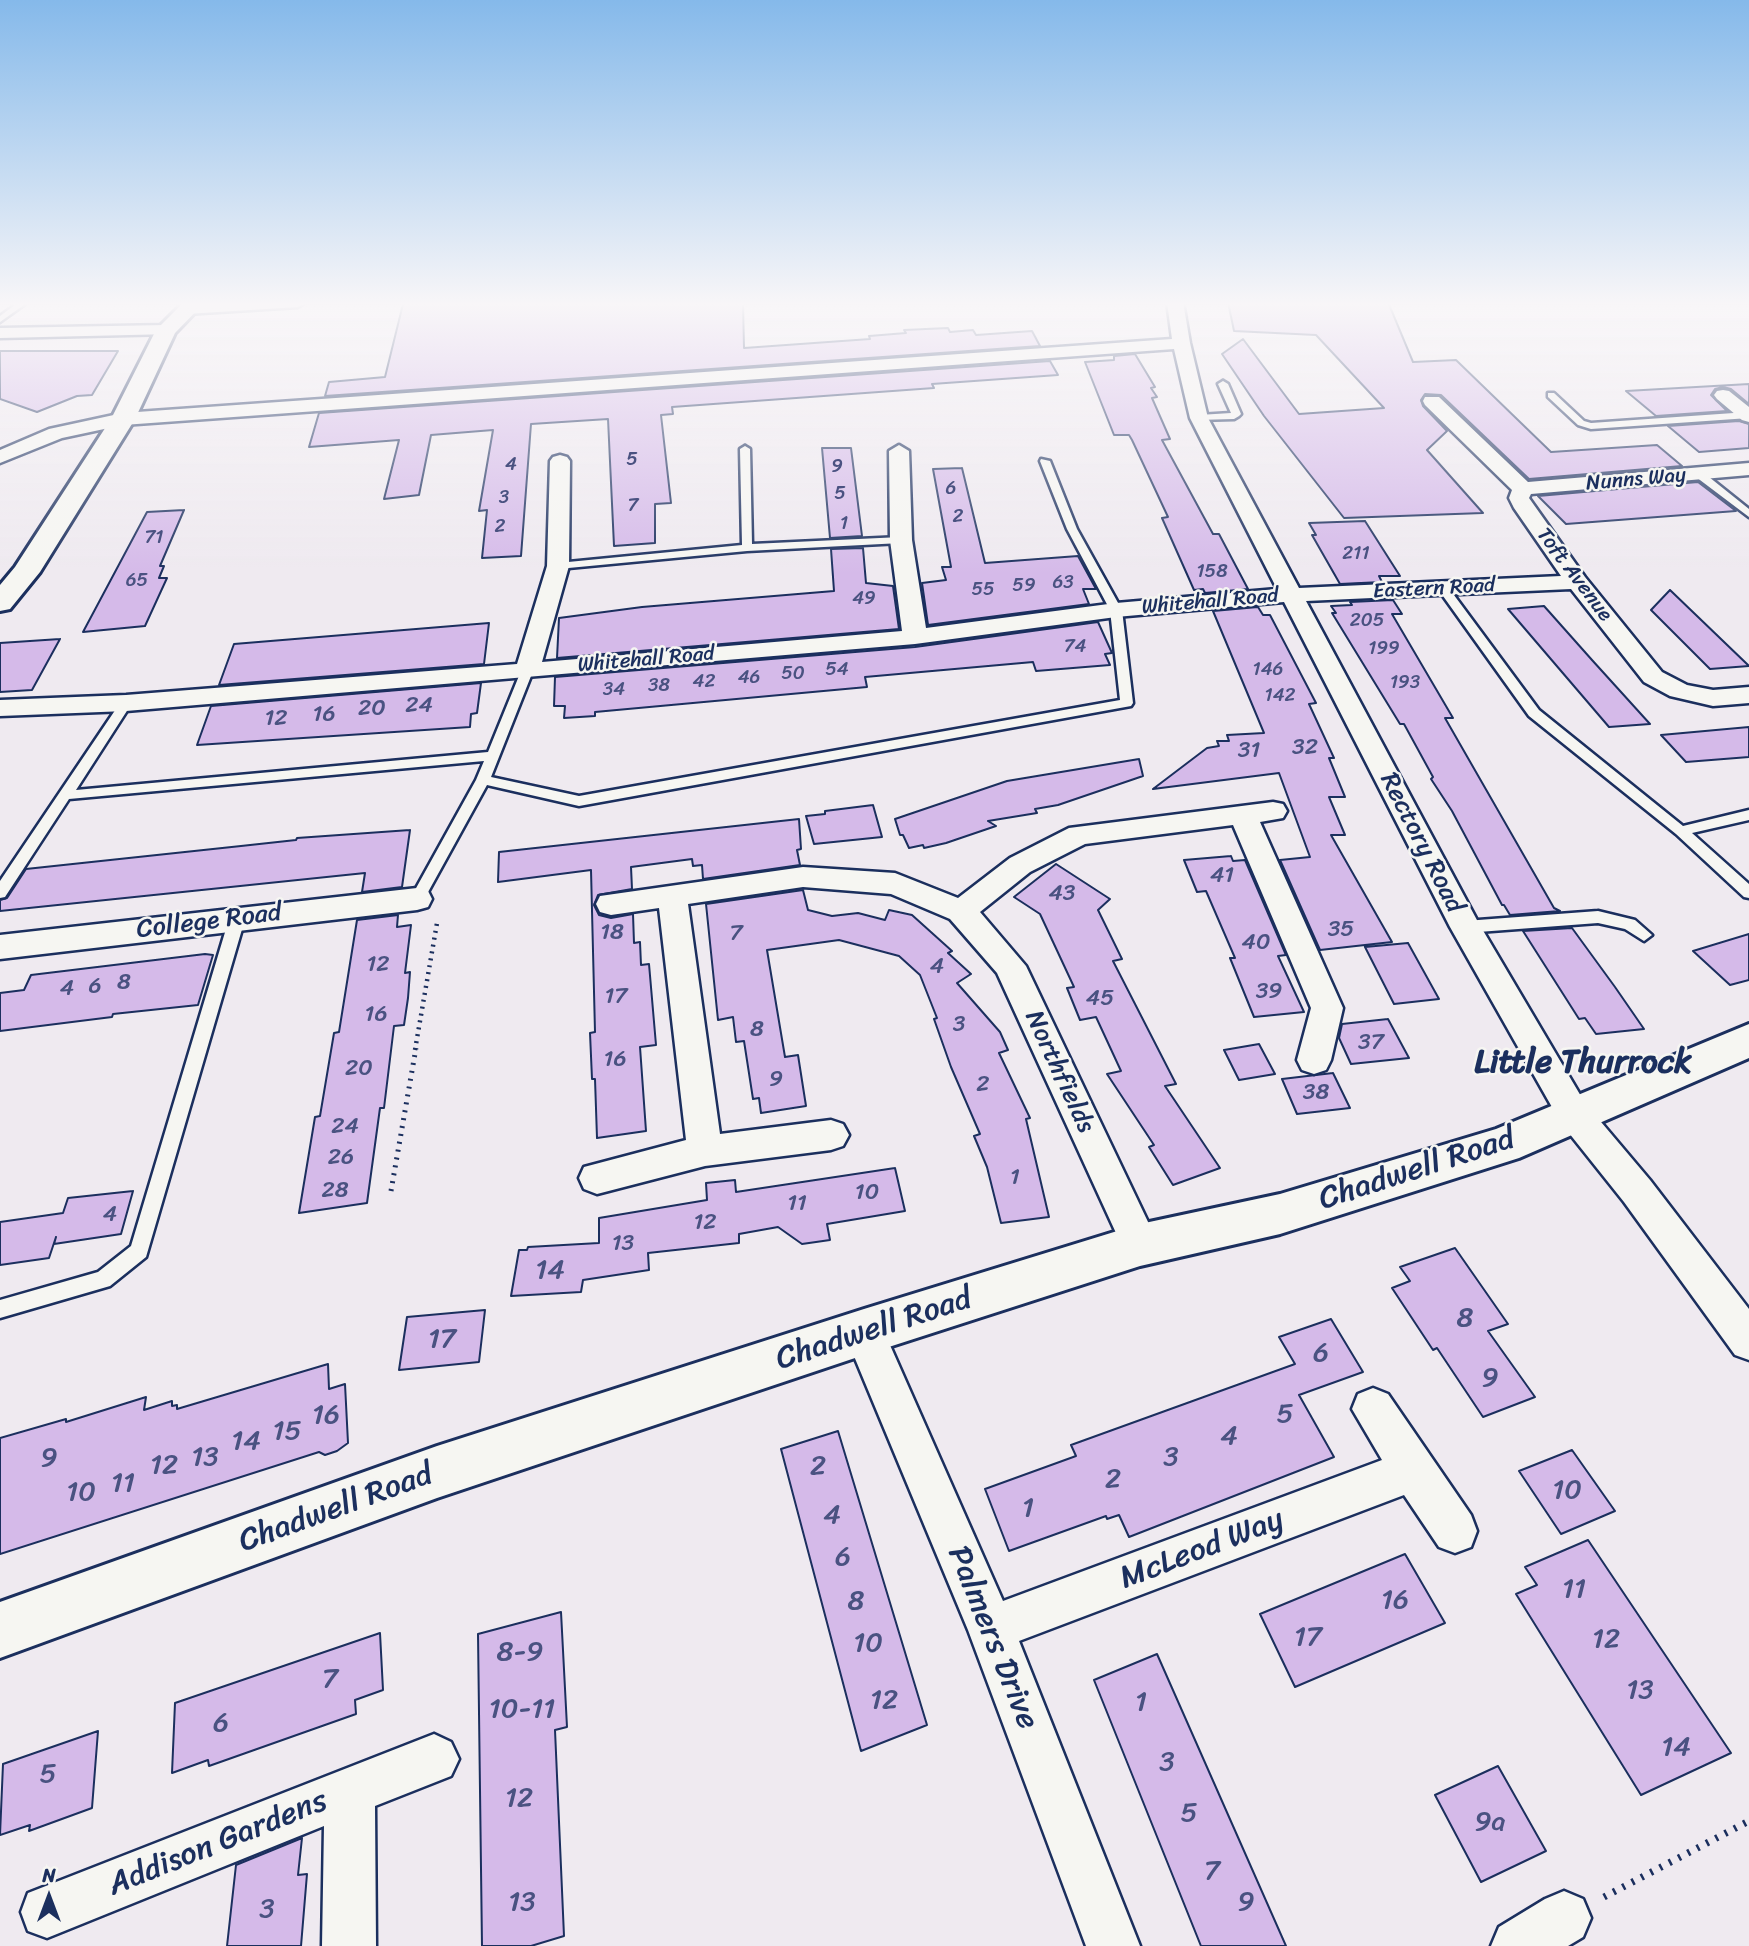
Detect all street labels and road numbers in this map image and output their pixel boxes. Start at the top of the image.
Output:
street label: Nunns Way [1585,463,1687,497]
street label: Toft Avenue [1531,523,1617,627]
street label: Eastern Road [1372,573,1496,605]
street label: Whitehall Road [1141,583,1279,621]
street label: Whitehall Road [577,641,715,679]
street label: Rectory Road [1372,768,1470,918]
street label: College Road [135,898,283,946]
street label: Northfields [1017,1006,1101,1138]
street label: Chadwell Road [1314,1120,1520,1220]
street label: Chadwell Road [771,1280,977,1380]
street label: Chadwell Road [234,1456,438,1562]
street label: McLeod Way [1115,1501,1289,1599]
street label: Palmers Drive [938,1541,1046,1735]
street label: Addison Gardens [103,1783,333,1905]

